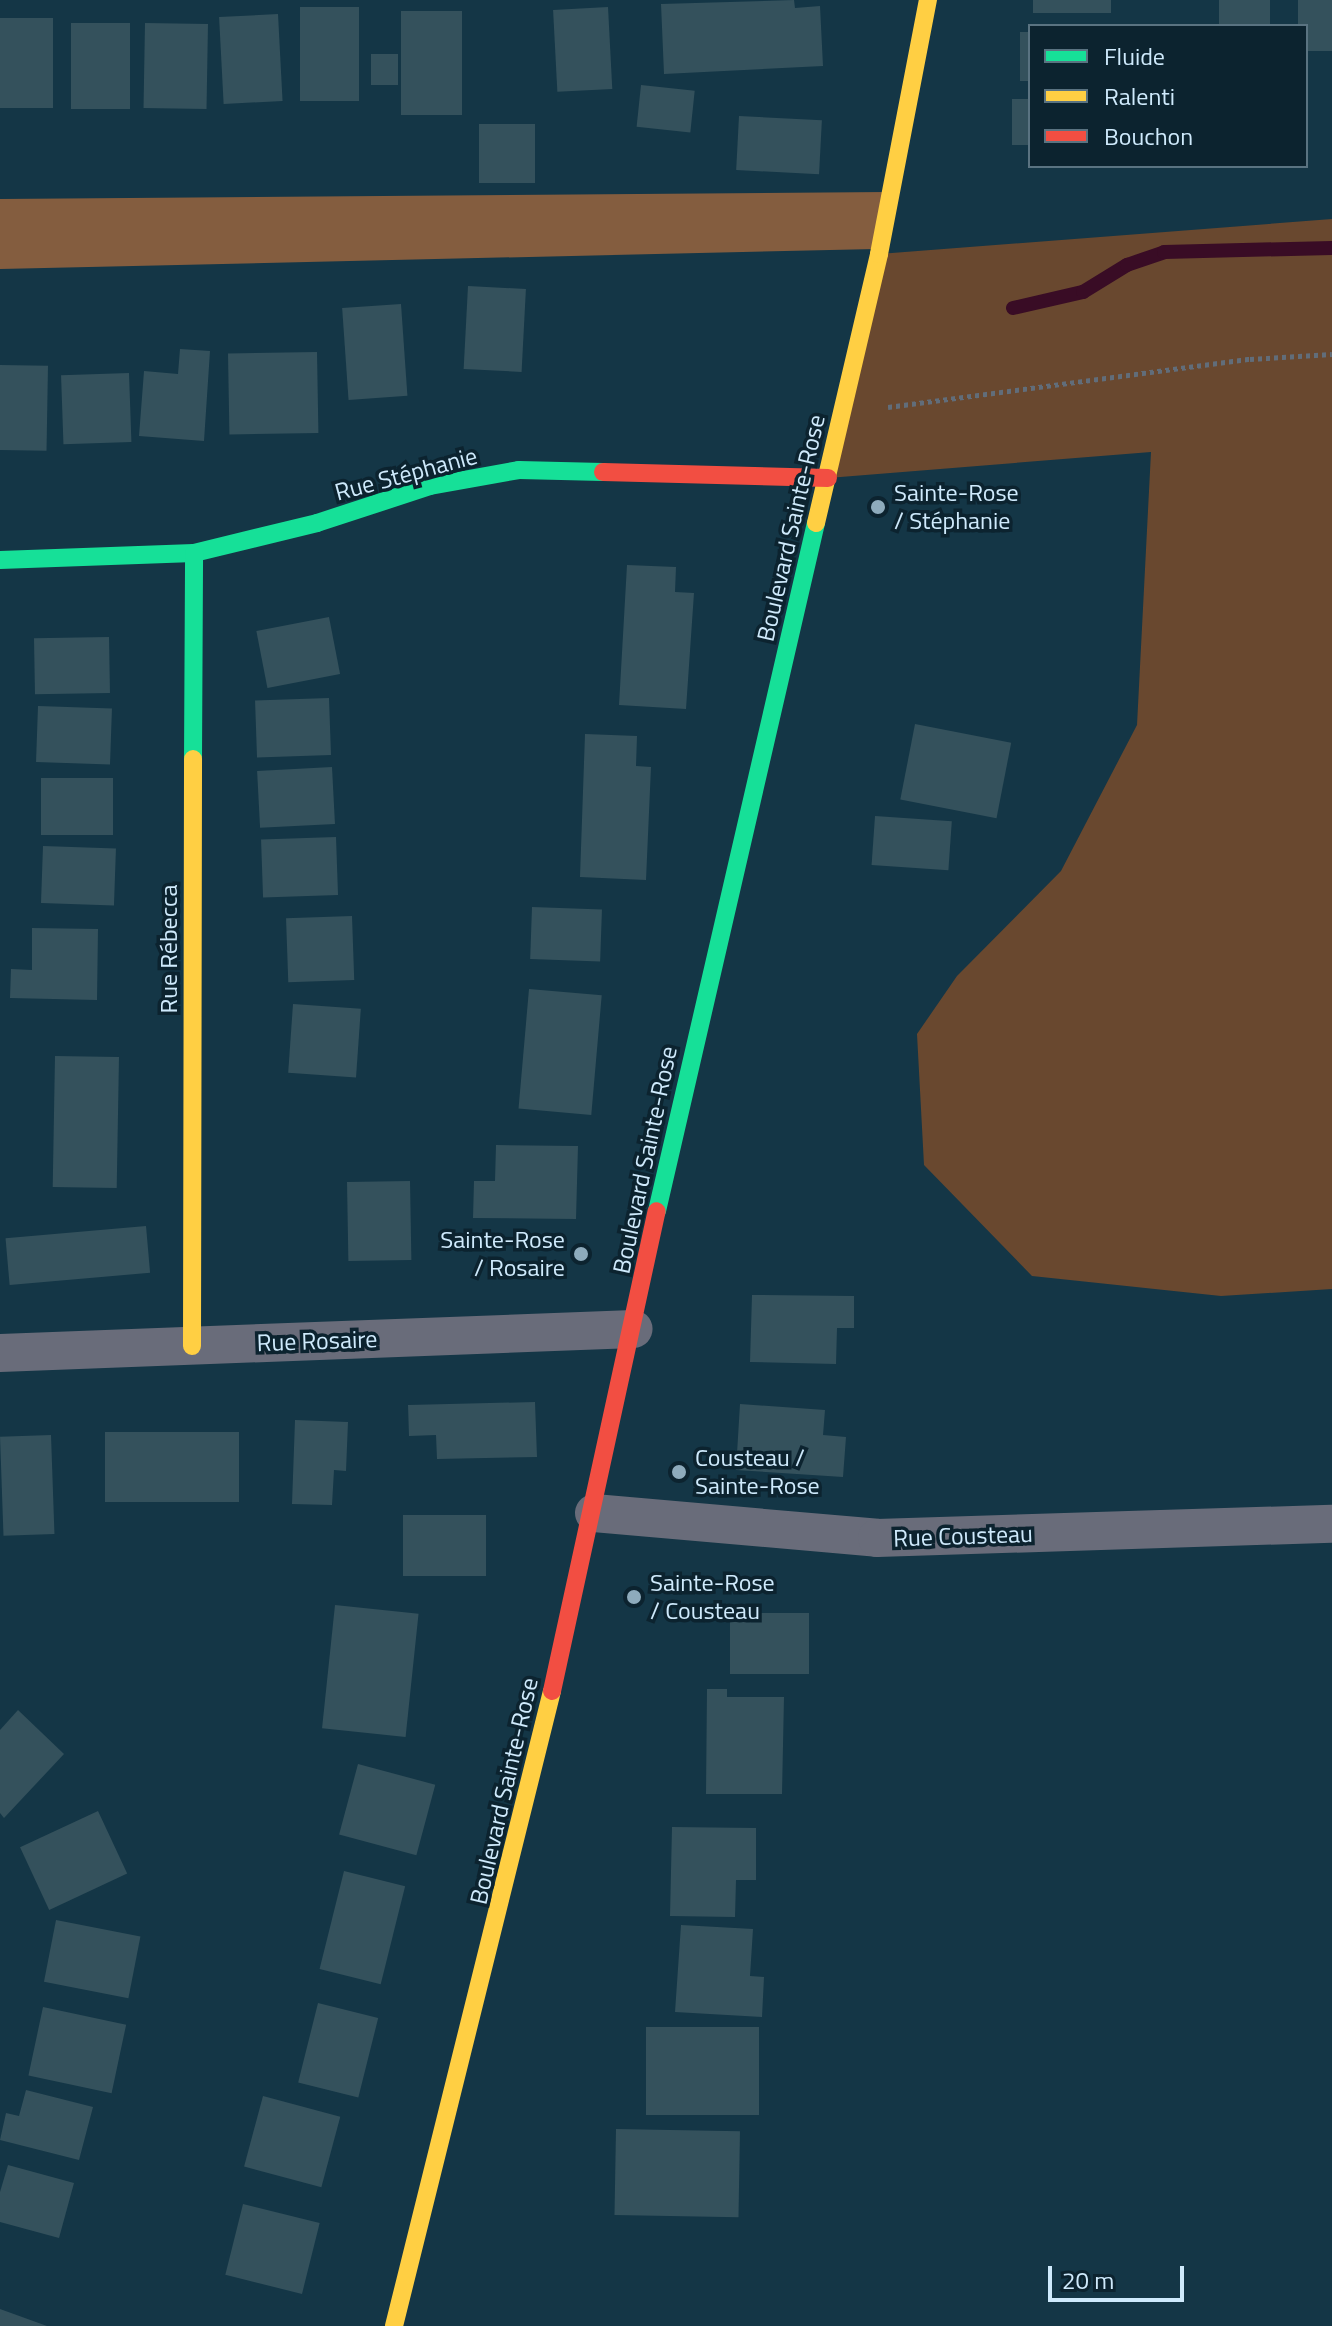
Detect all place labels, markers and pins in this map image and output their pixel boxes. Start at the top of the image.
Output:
place label: Sainte-Rose / Stéphanie [894,479,1019,535]
marker: Sainte-Rose / Stéphanie [869,498,887,516]
place label: Sainte-Rose / Rosaire [440,1226,565,1282]
marker: Sainte-Rose / Rosaire [572,1245,590,1263]
place label: Cousteau / Sainte-Rose [695,1444,820,1500]
marker: Cousteau / Sainte-Rose [670,1463,688,1481]
place label: Sainte-Rose / Cousteau [650,1569,775,1625]
marker: Sainte-Rose / Cousteau [625,1588,643,1606]

